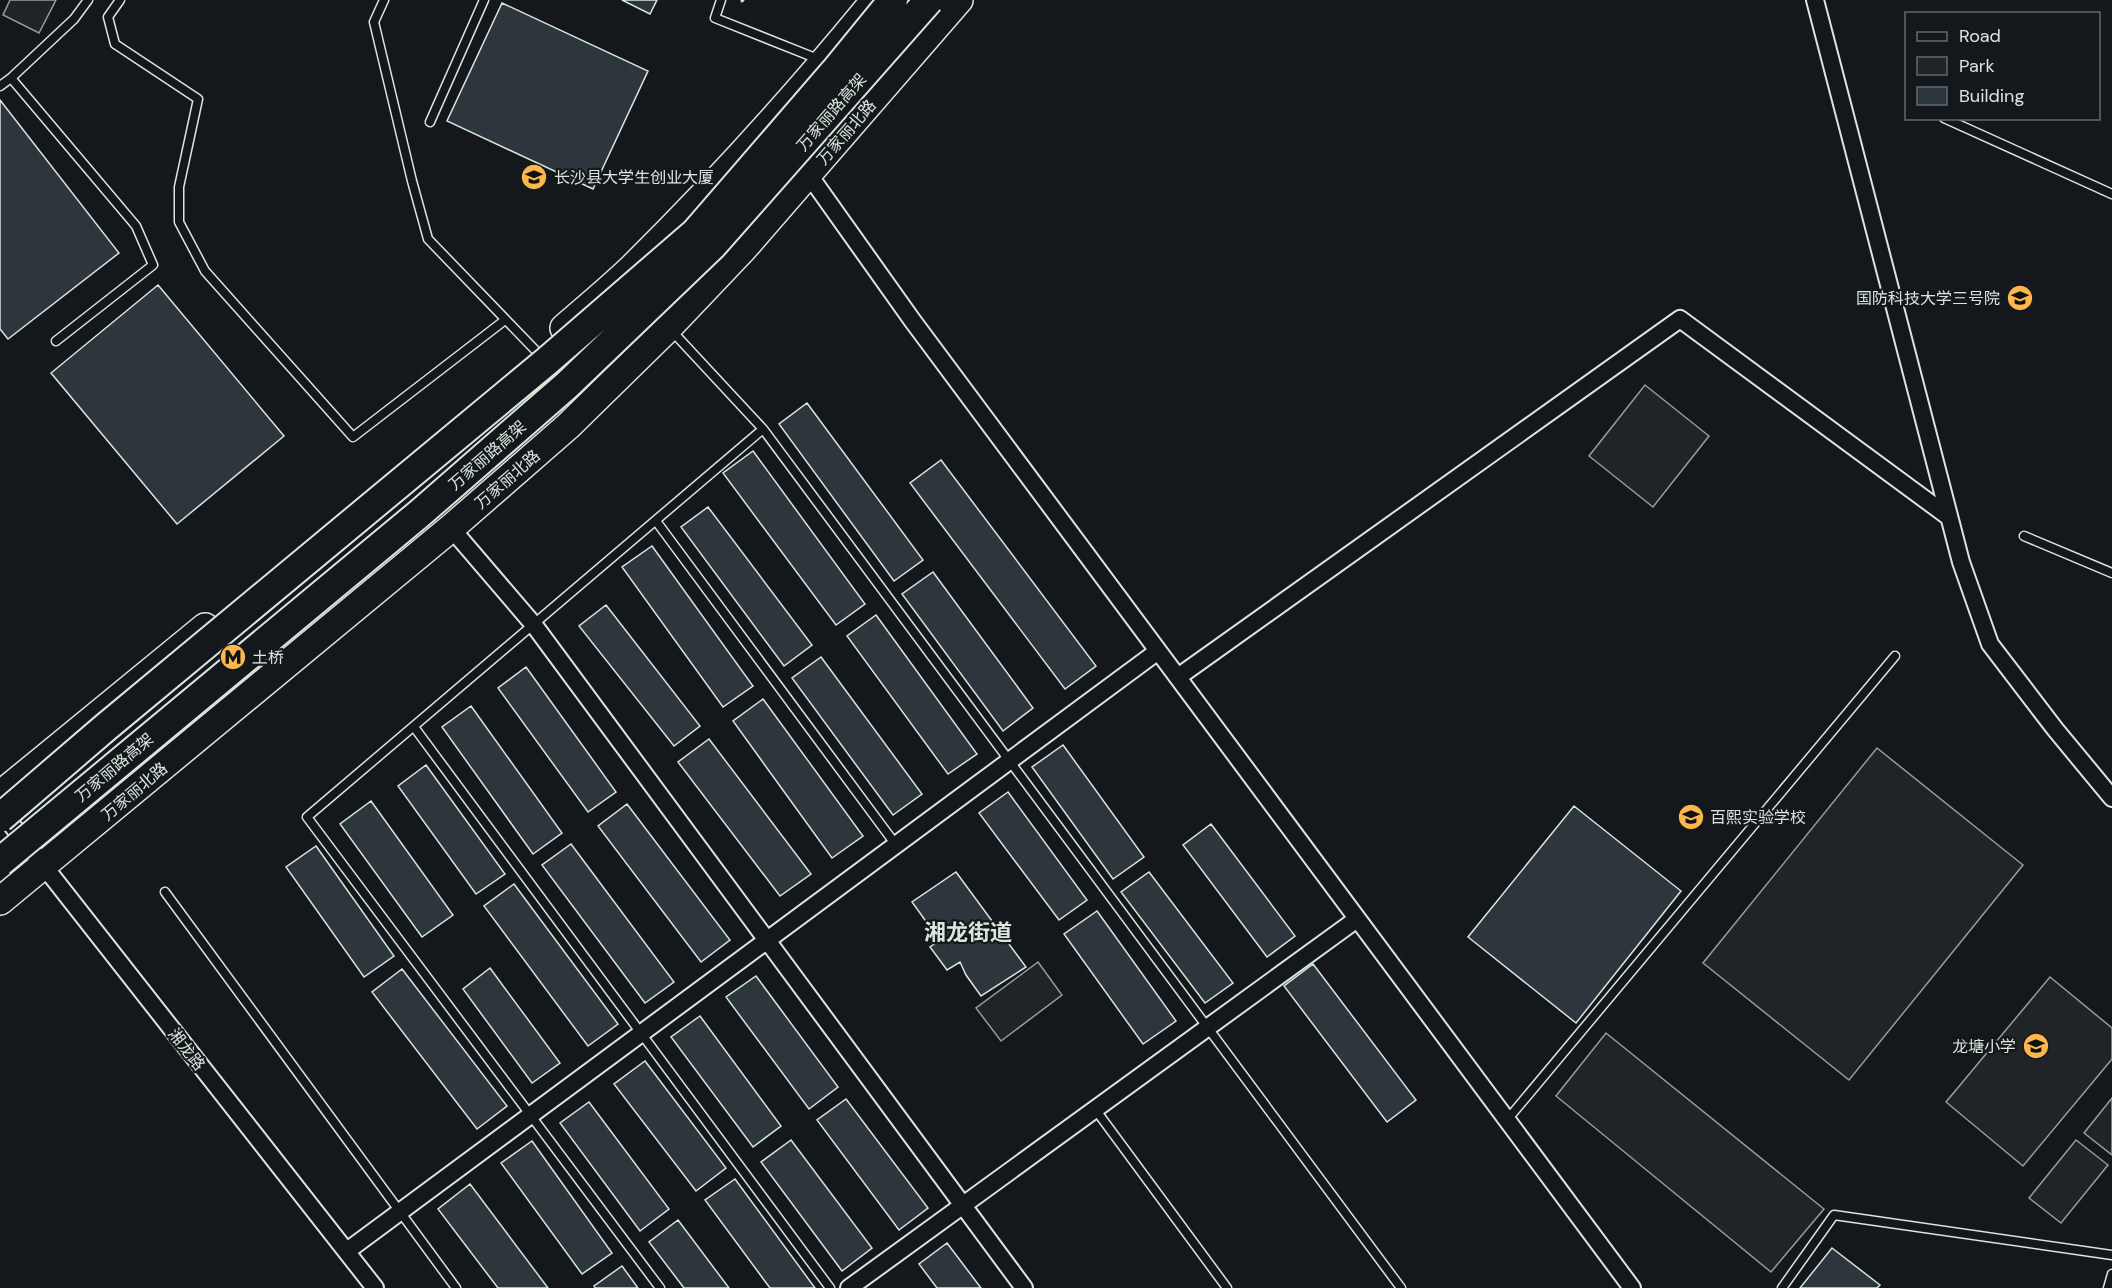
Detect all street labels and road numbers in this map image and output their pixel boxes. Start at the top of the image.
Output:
street label: 万家丽路高架 [792,69,871,155]
street label: 万家丽北路 [812,95,881,169]
street label: 万家丽路高架 [444,416,530,495]
street label: 万家丽北路 [470,445,544,514]
street label: 万家丽路高架 [71,728,158,806]
street label: 万家丽北路 [97,758,172,825]
street label: 湘龙路 [164,1024,210,1075]

